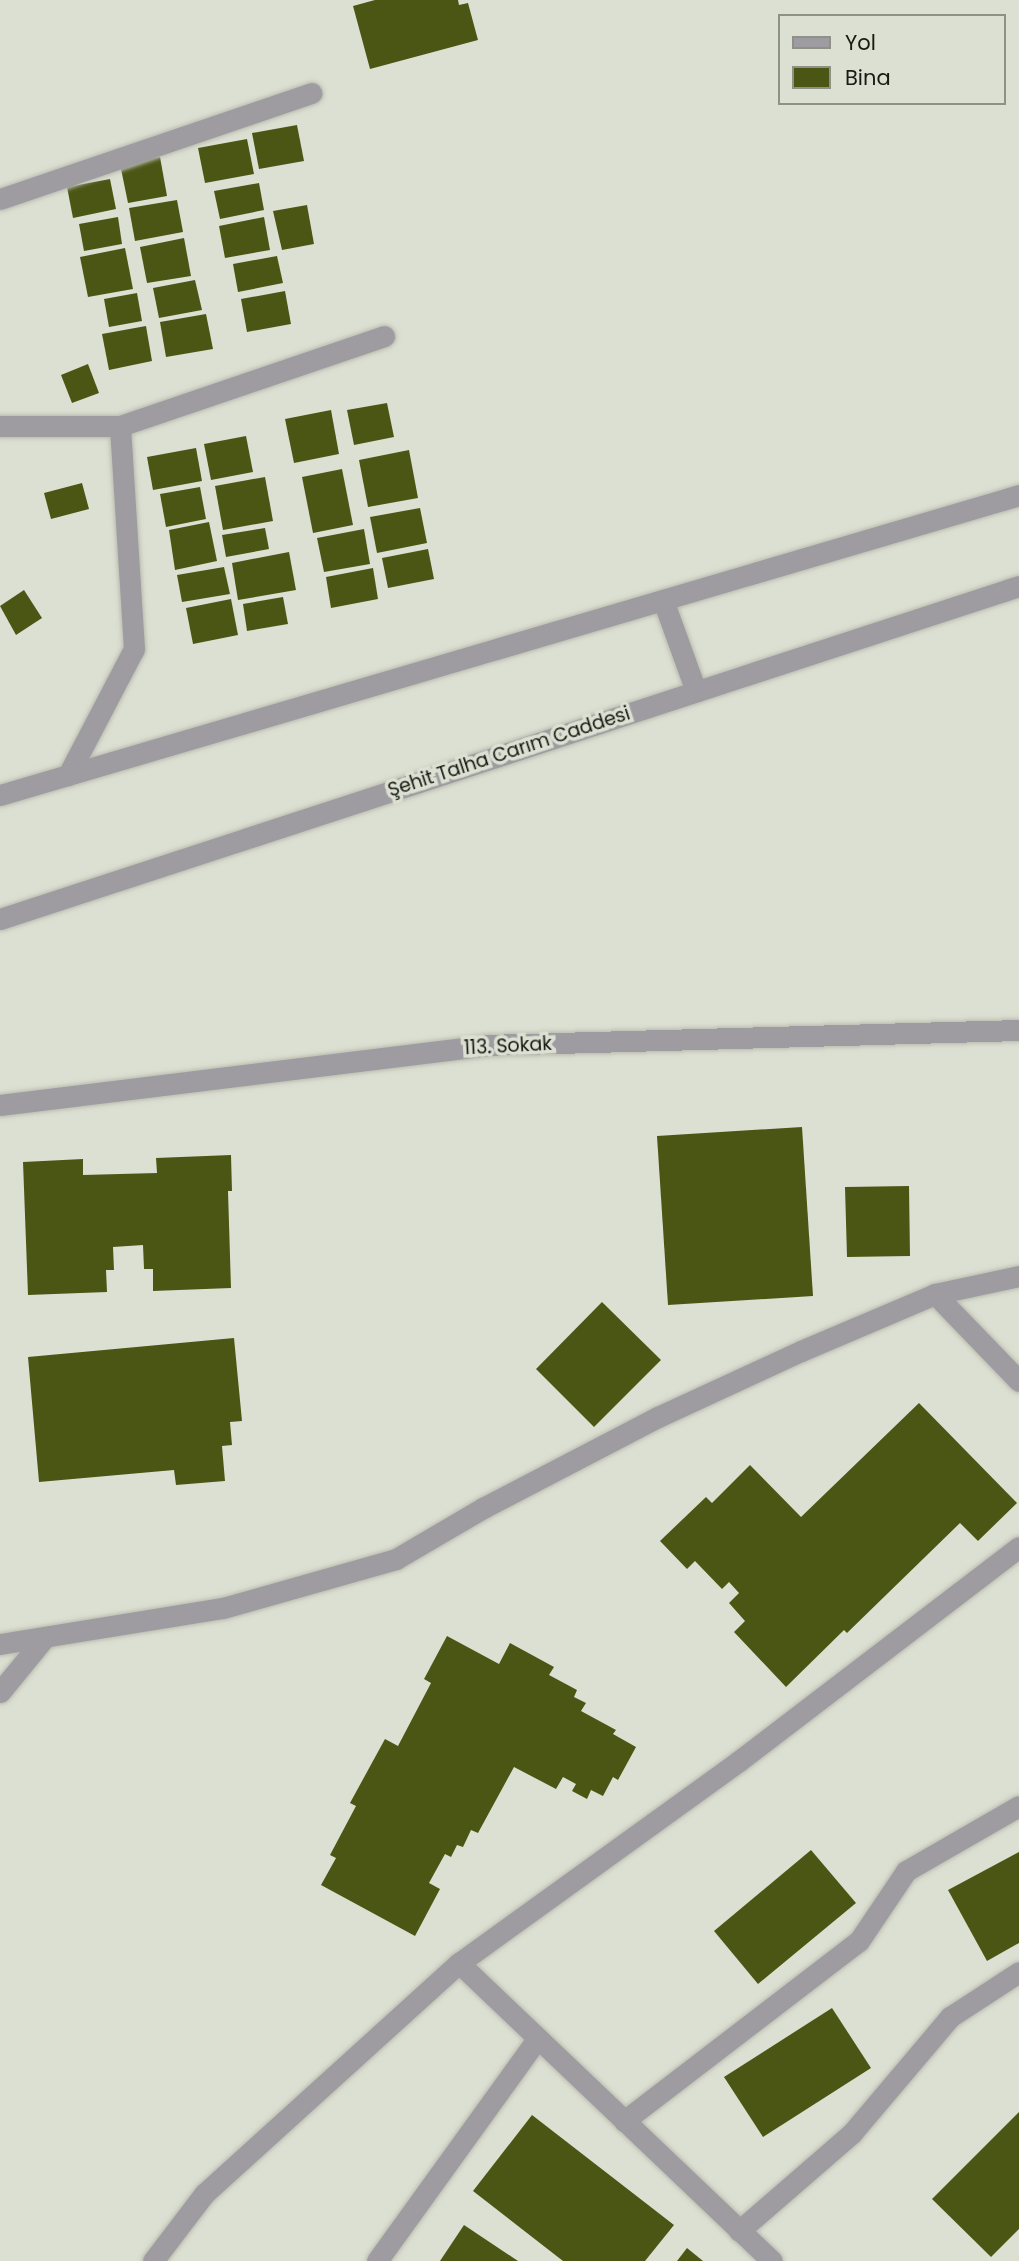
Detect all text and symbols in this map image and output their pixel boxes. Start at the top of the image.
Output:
legend [778,14,1005,105]
text: Yol [845,28,876,57]
text: Bina [845,63,891,92]
street label: Şehit Talha Carım Caddesi [385,702,633,802]
street label: 113. Sokak [463,1032,553,1060]

